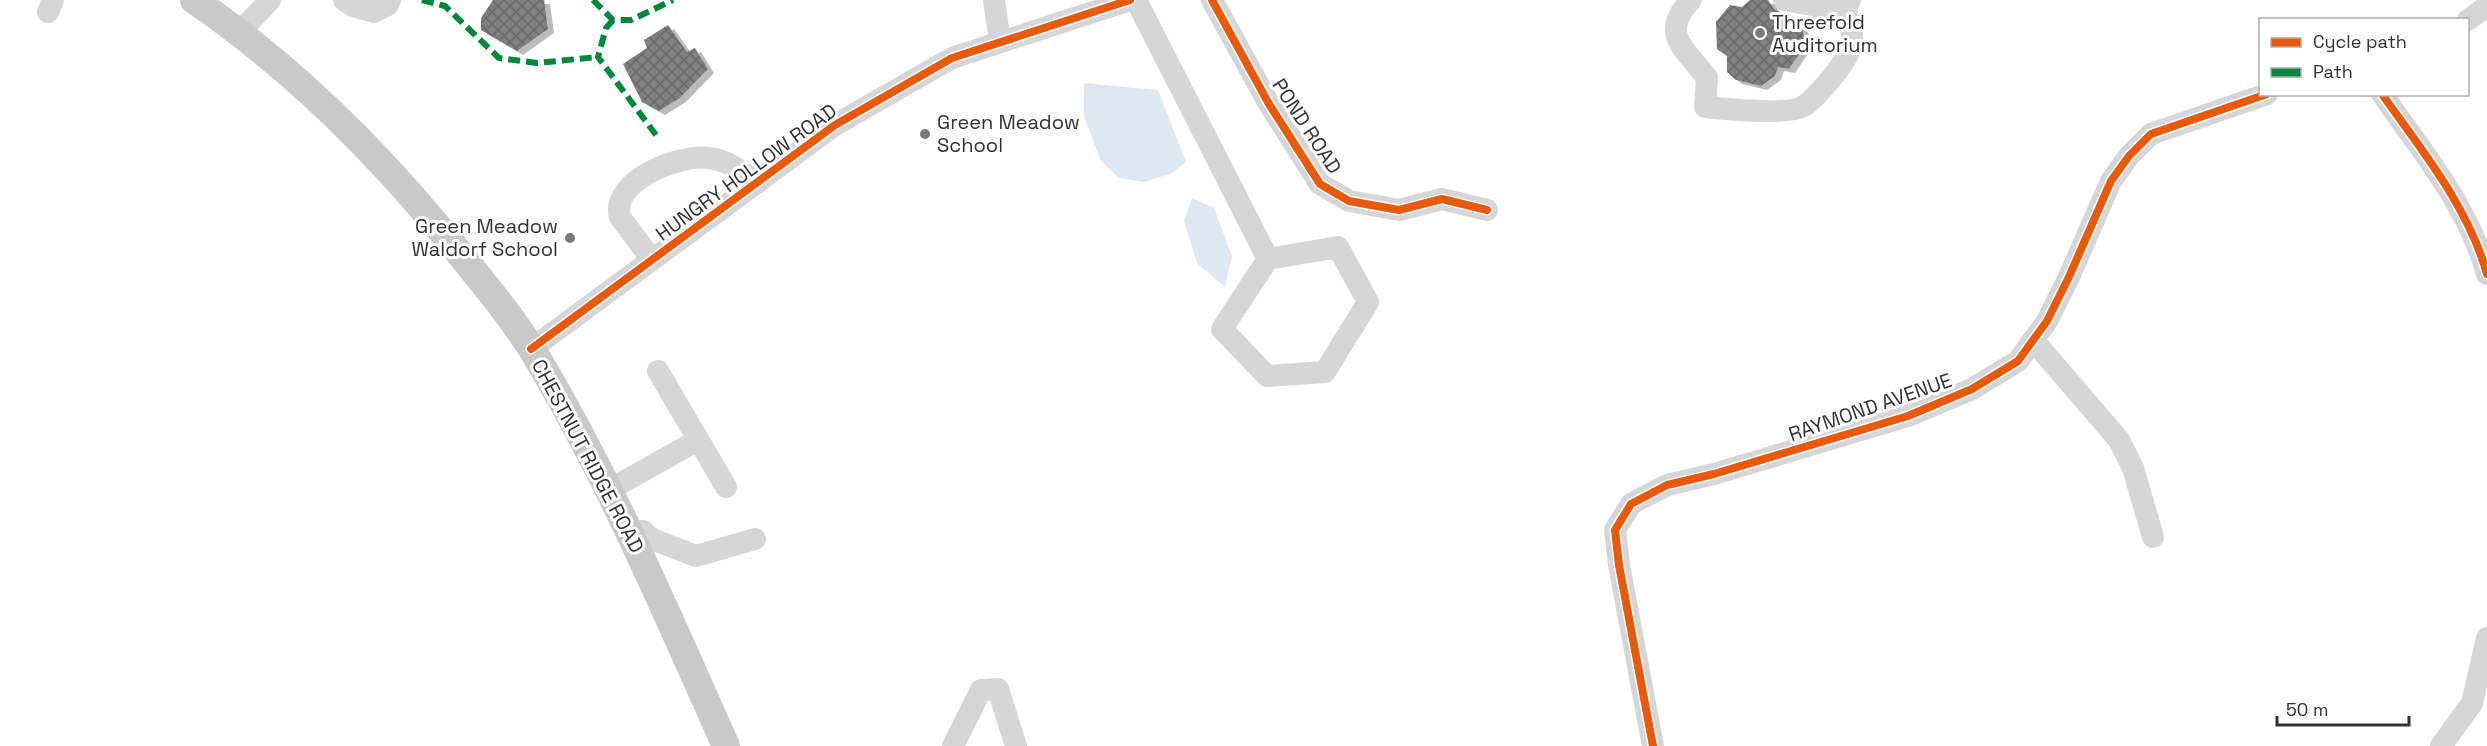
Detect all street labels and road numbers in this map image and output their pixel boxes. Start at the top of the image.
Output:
street label: POND ROAD [1266,73,1348,179]
street label: HUNGRY HOLLOW ROAD [650,98,842,246]
street label: CHESTNUT RIDGE ROAD [526,355,650,557]
street label: RAYMOND AVENUE [1785,367,1955,447]

